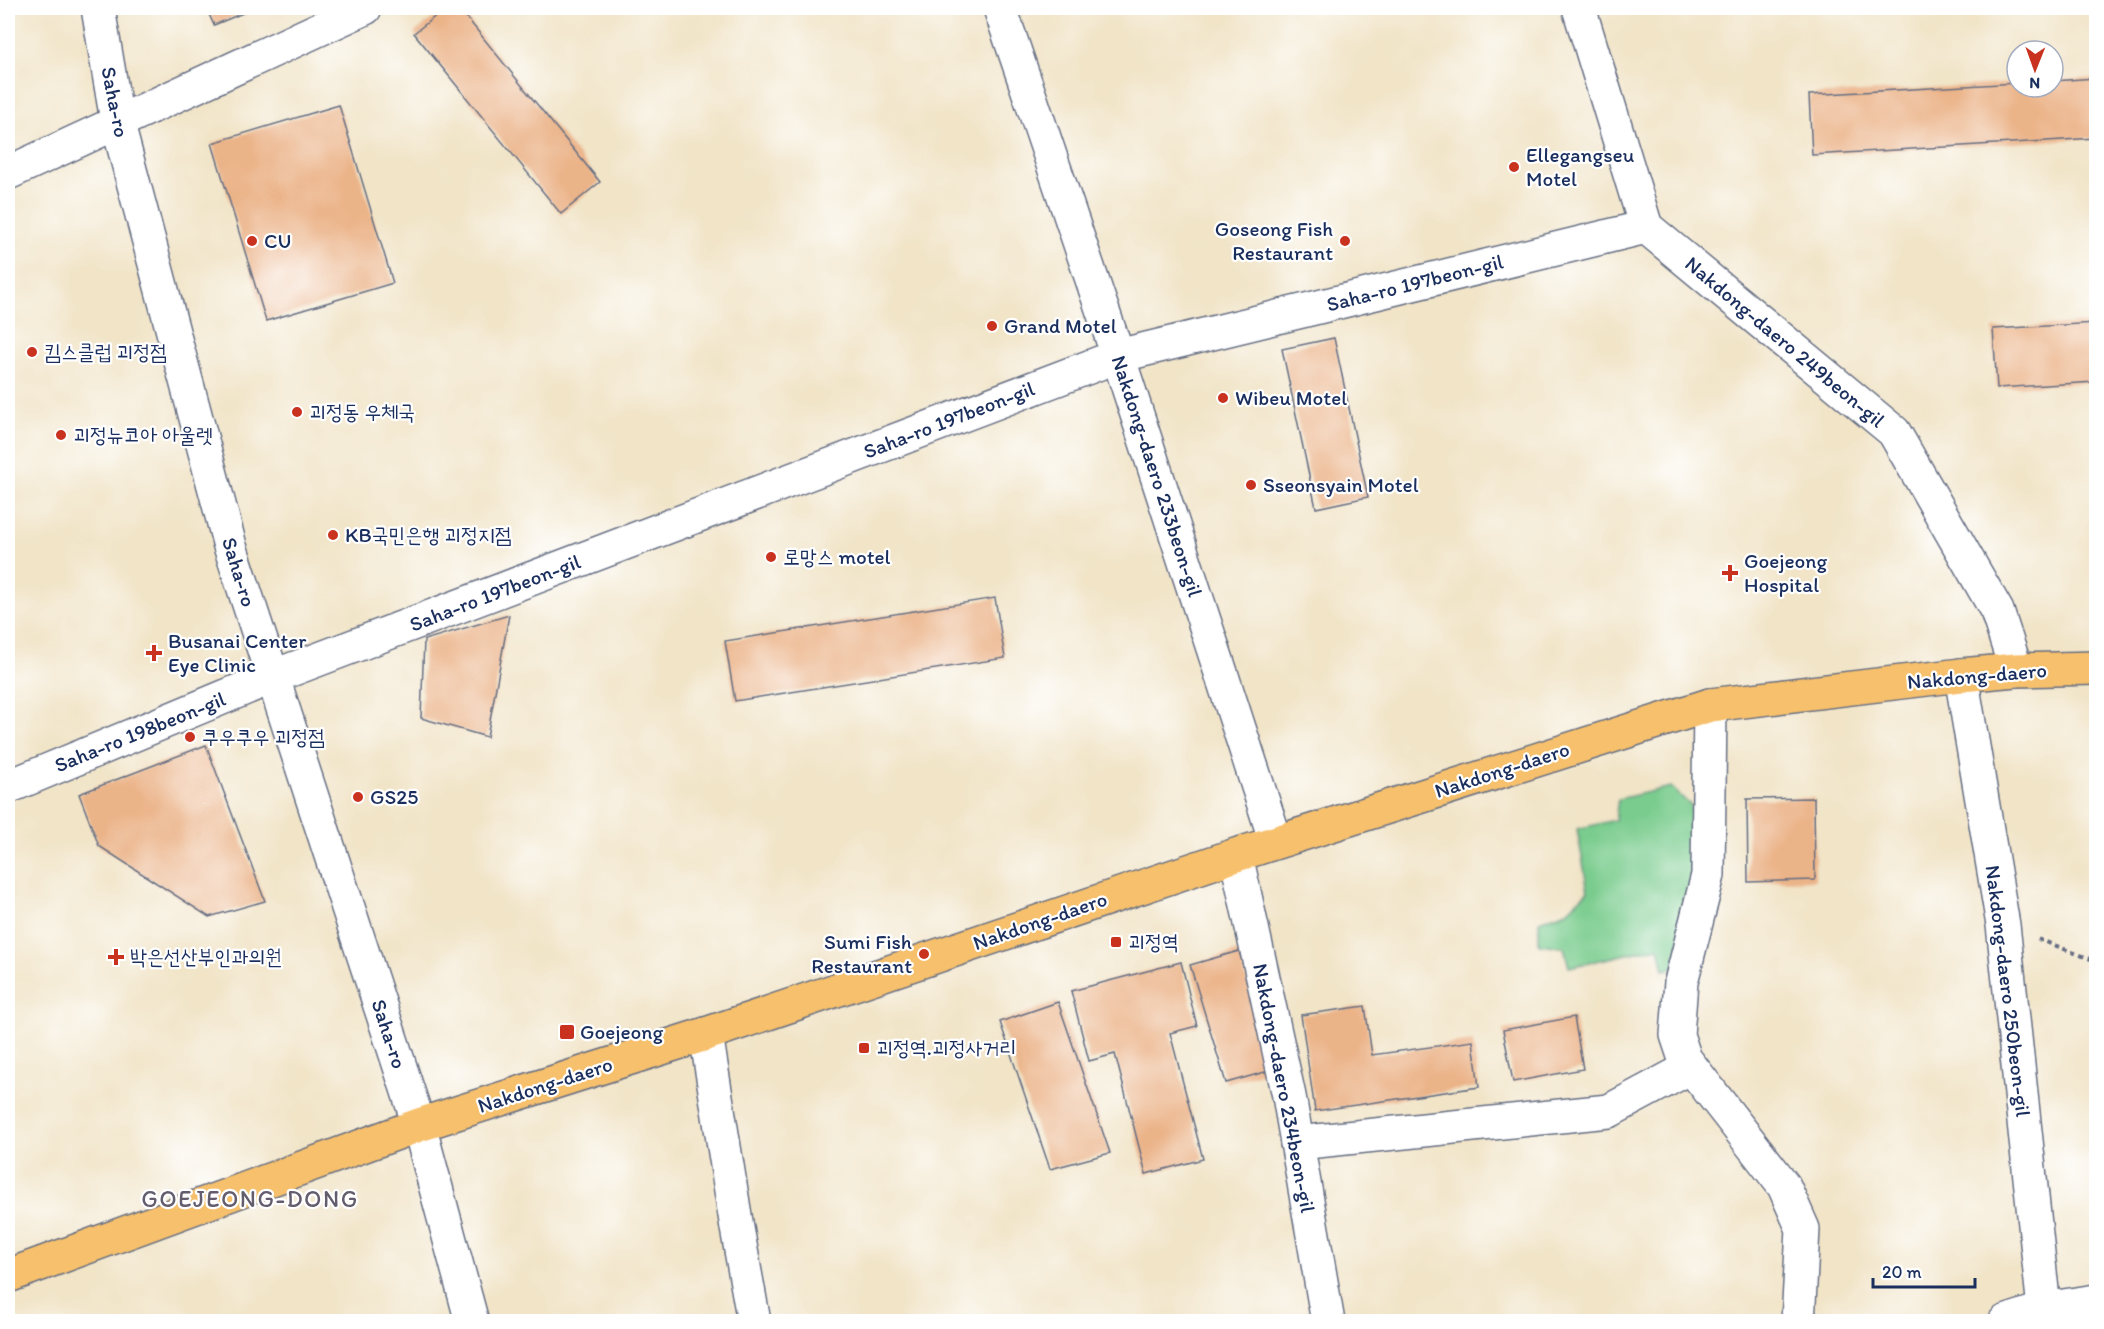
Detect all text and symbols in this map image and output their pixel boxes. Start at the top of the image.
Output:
north arrow [2005,39,2065,99]
street label: Saha-ro [96,64,135,139]
text: N [2029,74,2040,93]
place label: Ellegangseu Motel [1526,142,1635,191]
marker: Ellegangseu Motel [1507,160,1521,174]
place label: Goseong Fish Restaurant [1215,216,1333,265]
place label: CU [264,228,291,253]
marker: CU [245,234,259,248]
marker: Goseong Fish Restaurant [1338,234,1352,248]
street label: Saha-ro 197beon-gil [1324,248,1506,317]
street label: Nakdong-daero 249beon-gil [1680,251,1890,433]
place label: Grand Motel [1004,313,1117,338]
marker: Grand Motel [985,319,999,333]
place label: 킴스클럽 괴정점 [44,339,167,364]
marker: 킴스클럽 괴정점 [25,345,39,359]
street label: Nakdong-daero 233beon-gil [1107,352,1208,600]
street label: Saha-ro 197beon-gil [860,375,1038,464]
place label: Wibeu Motel [1235,385,1347,410]
marker: Wibeu Motel [1216,391,1230,405]
place label: 괴정동 우체국 [309,399,415,424]
marker: 괴정동 우체국 [290,405,304,419]
place label: 괴정뉴코아 아울렛 [73,422,213,447]
marker: 괴정뉴코아 아울렛 [54,428,68,442]
place label: Sseonsyain Motel [1263,472,1419,497]
marker: Sseonsyain Motel [1244,478,1258,492]
place label: KB국민은행 괴정지점 [345,522,512,547]
marker: KB국민은행 괴정지점 [326,528,340,542]
street label: Saha-ro [217,534,262,610]
place label: 로망스 motel [783,544,891,569]
street label: Saha-ro 197beon-gil [406,548,584,637]
place label: Goejeong Hospital [1744,548,1827,597]
marker: 로망스 motel [764,550,778,564]
marker: Goejeong Hospital [1721,564,1739,582]
place label: Busanai Center Eye Clinic [168,628,306,677]
marker: Busanai Center Eye Clinic [145,644,163,662]
street label: Nakdong-daero [1906,657,2048,694]
street label: Saha-ro 198beon-gil [51,686,229,777]
place label: 쿠우쿠우 괴정점 [202,724,325,749]
marker: 쿠우쿠우 괴정점 [183,730,197,744]
street label: Nakdong-daero [1431,736,1572,803]
place label: GS25 [370,784,418,809]
marker: GS25 [351,790,365,804]
street label: Nakdong-daero 250beon-gil [1981,864,2036,1118]
street label: Nakdong-daero [970,886,1110,955]
place label: Sumi Fish Restaurant [811,929,912,978]
place label: 괴정역 [1128,929,1179,954]
marker: 괴정역 [1109,935,1123,949]
place label: 박은선산부인과의원 [130,944,282,969]
marker: Sumi Fish Restaurant [917,947,931,961]
marker: 박은선산부인과의원 [107,948,125,966]
street label: Nakdong-daero 234beon-gil [1248,961,1321,1215]
street label: Saha-ro [367,996,412,1072]
place label: Goejeong [580,1019,663,1044]
marker: Goejeong [558,1023,576,1041]
place label: 괴정역.괴정사거리 [876,1035,1016,1060]
marker: 괴정역.괴정사거리 [857,1041,871,1055]
street label: Nakdong-daero [474,1051,615,1118]
district label: GOEJEONG-DONG [141,1184,359,1213]
scale bar [1873,1251,1975,1289]
text: 20 m [1882,1261,1922,1283]

